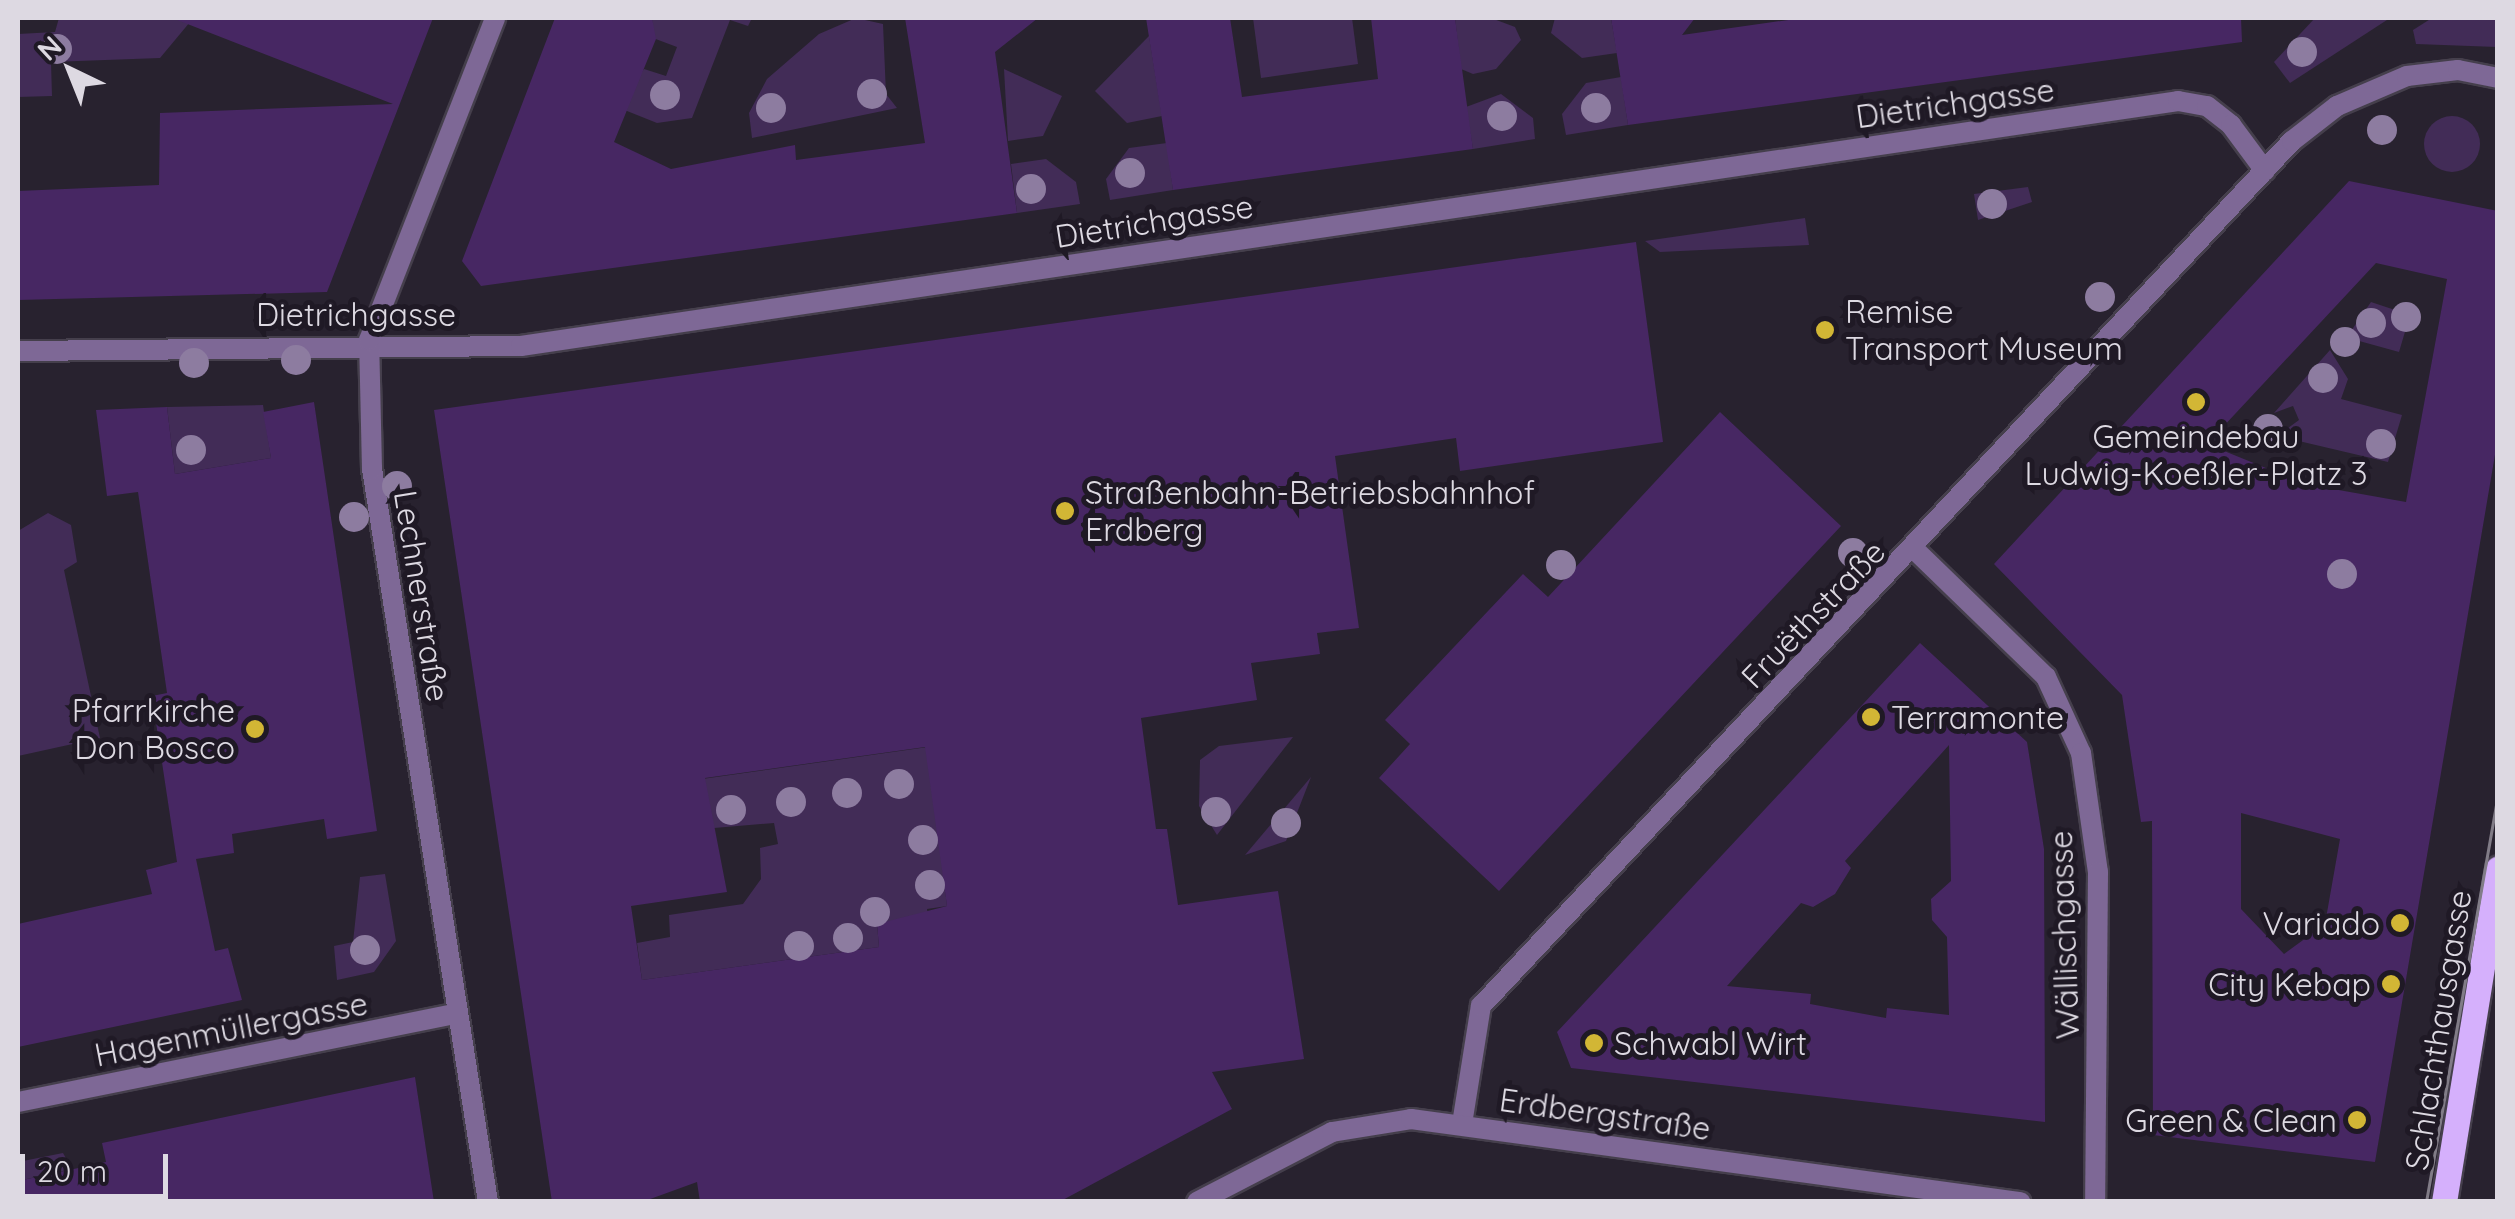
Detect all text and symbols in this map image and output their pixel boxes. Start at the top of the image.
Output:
north arrow [20,20,120,120]
text: N [30,28,69,68]
street label: Dietrichgasse [1853,70,2057,136]
street label: Dietrichgasse [1052,186,1256,256]
place label: Remise Transport Museum [1845,293,2123,368]
street label: Dietrichgasse [256,295,456,333]
marker: Remise Transport Museum [1814,319,1836,341]
marker: Gemeindebau Ludwig-Koeßler-Platz 3 [2185,391,2207,413]
place label: Gemeindebau Ludwig-Koeßler-Platz 3 [2024,418,2368,493]
place label: Straßenbahn-Betriebsbahnhof Erdberg [1085,474,1535,549]
street label: Lechnerstraße [386,488,458,704]
marker: Straßenbahn-Betriebsbahnhof Erdberg [1054,500,1076,522]
street label: Fruëthstraße [1733,532,1893,696]
place label: Pfarrkirche Don Bosco [72,692,235,767]
place label: Terramonte [1891,698,2064,736]
marker: Terramonte [1860,706,1882,728]
marker: Pfarrkirche Don Bosco [244,718,266,740]
street label: Wällischgasse [2041,830,2087,1040]
street label: Schlachthausgasse [2397,887,2479,1173]
place label: Variado [2262,904,2380,942]
marker: Variado [2389,912,2411,934]
place label: City Kebap [2208,965,2371,1003]
marker: City Kebap [2380,973,2402,995]
street label: Hagenmüllergasse [91,984,371,1074]
place label: Schwabl Wirt [1614,1024,1807,1062]
marker: Schwabl Wirt [1583,1032,1605,1054]
street label: Erdbergstraße [1497,1080,1713,1148]
place label: Green & Clean [2125,1101,2337,1139]
marker: Green & Clean [2346,1109,2368,1131]
scale bar [25,1134,172,1196]
text: 20 m [37,1152,107,1190]

